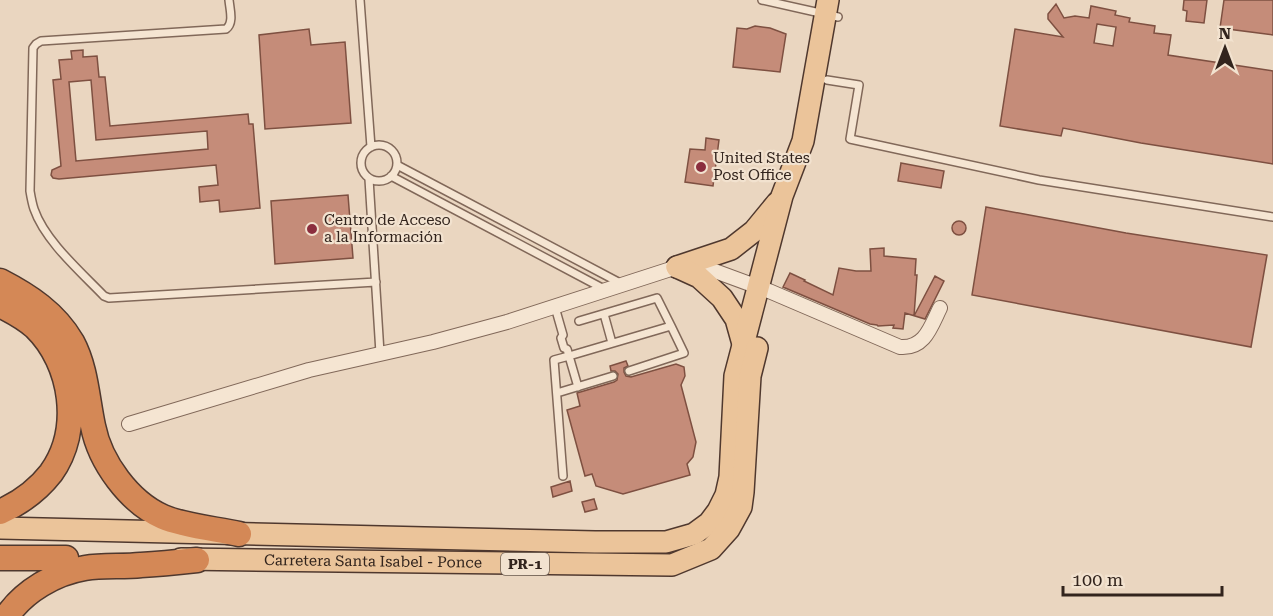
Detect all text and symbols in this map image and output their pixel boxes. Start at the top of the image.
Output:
north arrow [1195,18,1255,78]
text: N [1219,24,1231,43]
place label: United States Post Office [713,149,810,184]
marker: United States Post Office [694,160,708,174]
place label: Centro de Acceso a la Información [324,211,451,246]
marker: Centro de Acceso a la Información [305,222,319,236]
street label: Carretera Santa Isabel - Ponce [264,551,482,572]
road number: PR-1 [501,553,549,575]
scale bar [1063,559,1222,597]
text: 100 m [1072,569,1123,590]

